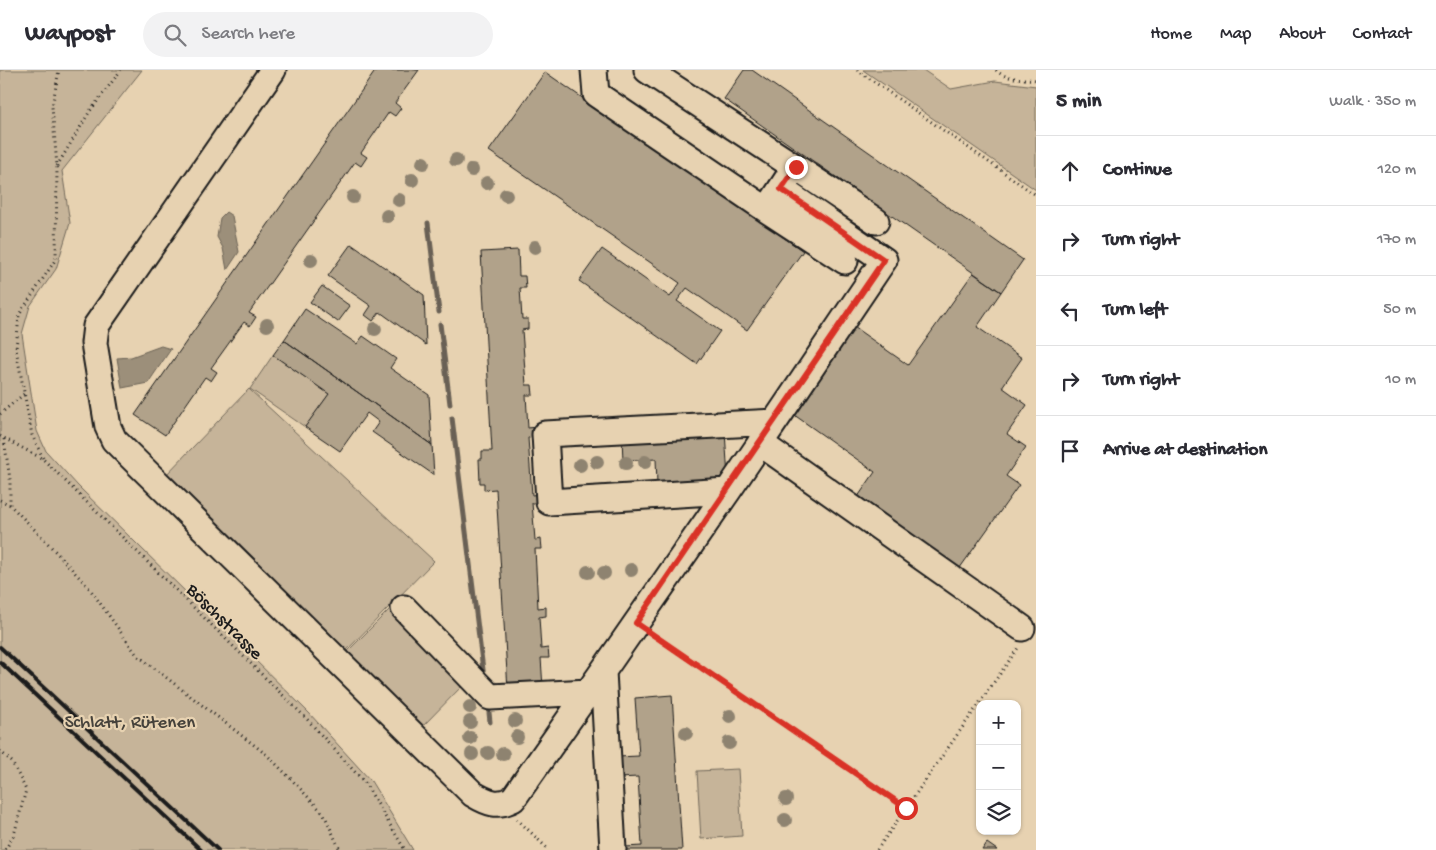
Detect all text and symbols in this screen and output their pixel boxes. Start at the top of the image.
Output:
search box [143,12,493,57]
text: Waypost [25,20,113,49]
icon: search [161,21,189,49]
text: Search here [201,23,295,46]
text: Home [1150,24,1192,45]
text: Map [1220,24,1251,45]
text: About [1279,24,1325,45]
text: Contact [1353,24,1411,45]
text: 5 min [1056,90,1101,115]
text: Walk · 350 m [1329,93,1416,112]
route end [785,156,808,179]
icon: ahead [1056,157,1084,185]
text: Continue [1103,159,1172,182]
text: 120 m [1377,161,1416,180]
icon: right [1056,227,1084,255]
text: Turn right [1103,229,1179,252]
text: 170 m [1377,231,1416,250]
icon: left [1056,297,1084,325]
text: Turn left [1103,299,1167,322]
text: 50 m [1383,301,1416,320]
icon: right [1056,367,1084,395]
text: Turn right [1103,369,1179,392]
text: 10 m [1385,371,1416,390]
icon: arrive [1056,437,1084,465]
text: Arrive at destination [1103,439,1267,462]
street label: Böschstrasse [180,579,267,666]
map controls [976,700,1021,835]
button: + [976,700,1021,745]
park label: Schlatt, Rütenen [65,712,195,735]
button: − [976,745,1021,790]
button: layers [976,790,1021,835]
route start [895,797,918,820]

